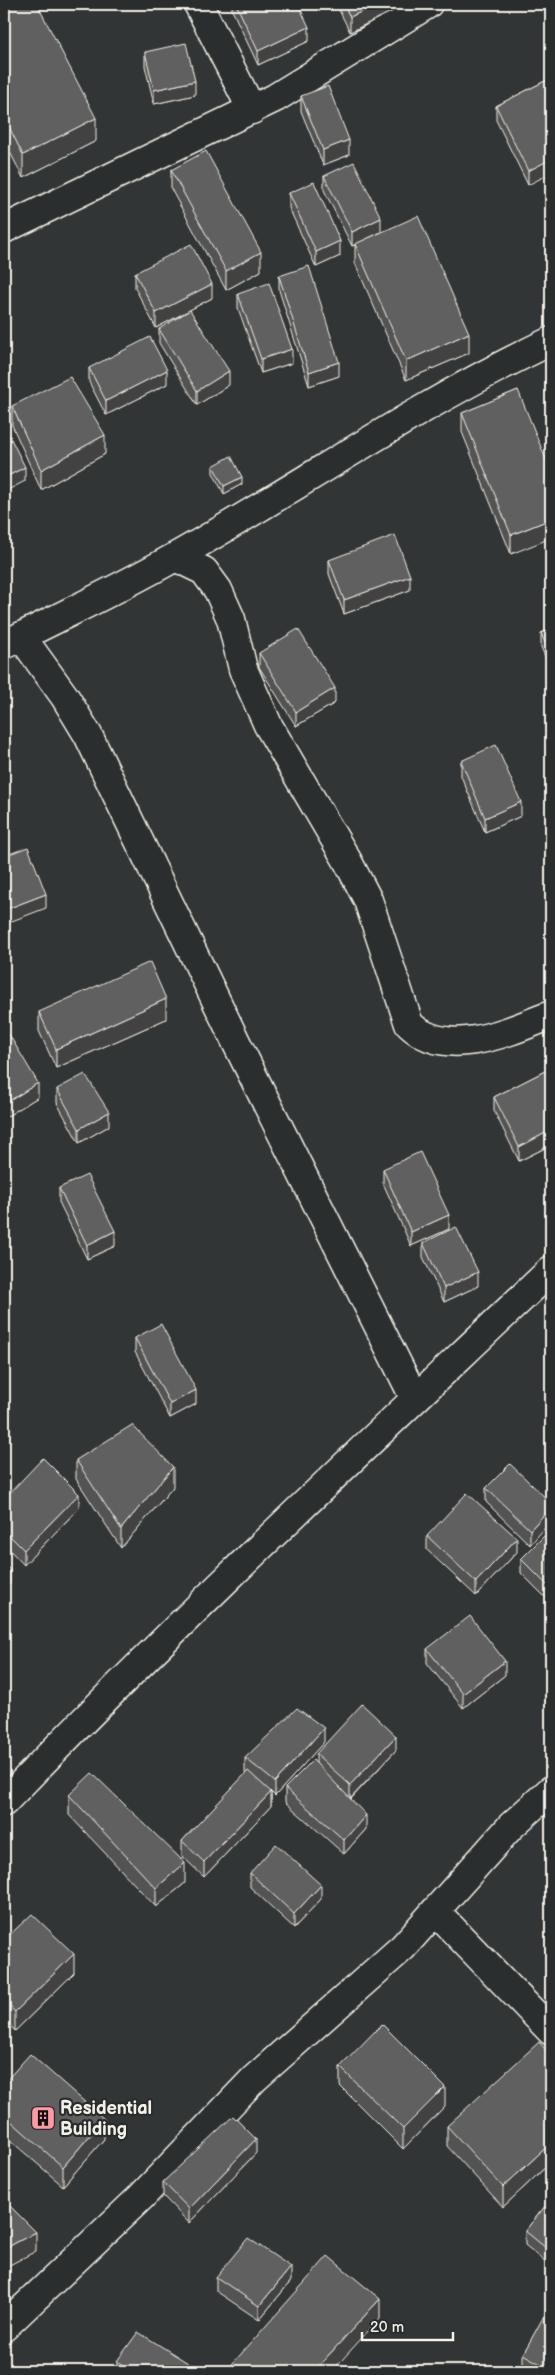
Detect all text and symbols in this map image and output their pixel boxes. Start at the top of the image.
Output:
place label: Residential Building [60,2098,152,2140]
building icon: Residential Building [30,2105,56,2131]
scale bar [362,2310,454,2342]
text: 20 m [370,2318,404,2337]

